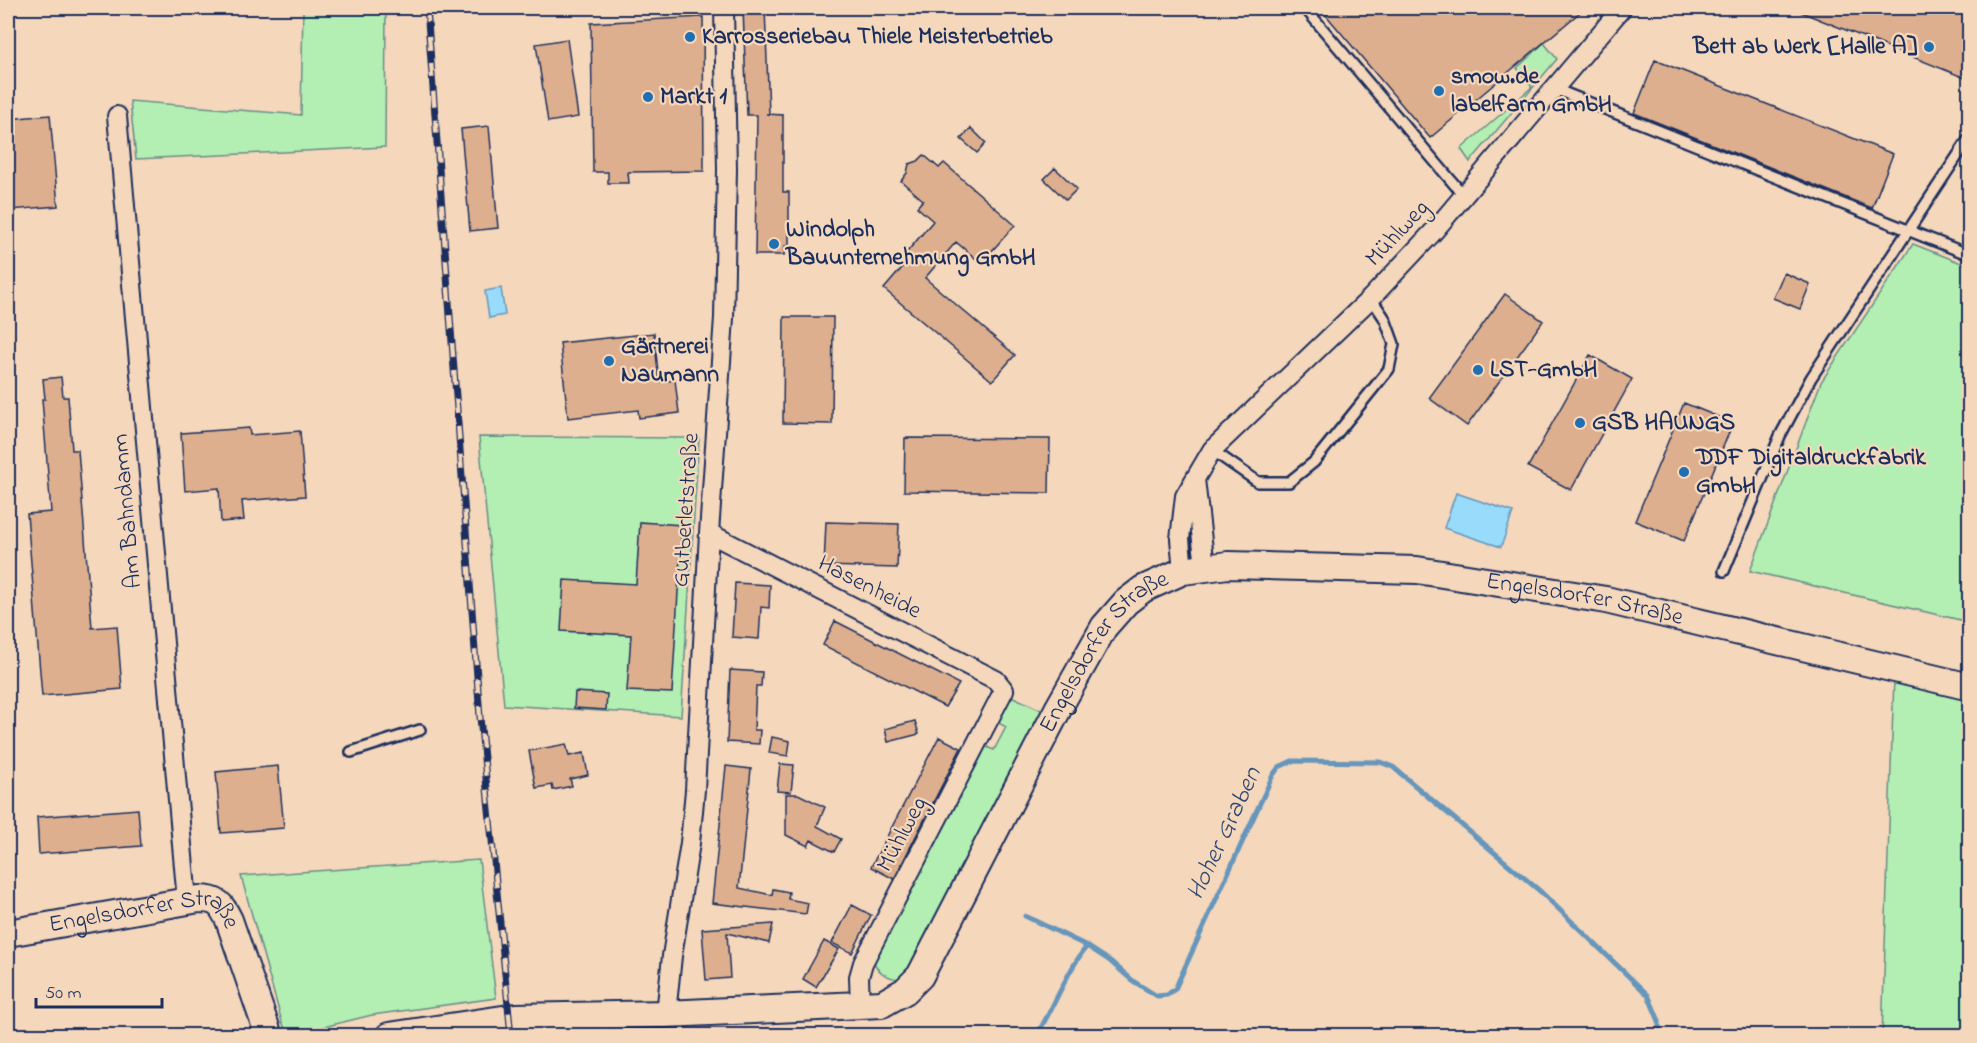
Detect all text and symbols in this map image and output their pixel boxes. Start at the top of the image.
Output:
place label: Karrosseriebau Thiele Meisterbetrieb [702,20,1053,55]
marker: Karrosseriebau Thiele Meisterbetrieb [683,30,697,44]
place label: Bett ab Werk [Halle A] [1692,30,1918,65]
marker: Bett ab Werk [Halle A] [1922,40,1936,54]
place label: smow.de labelfarm GmbH [1451,60,1612,123]
place label: Markt 1 [660,80,728,115]
marker: smow.de labelfarm GmbH [1432,84,1446,98]
marker: Markt 1 [641,90,655,104]
street label: Mühlweg [1358,192,1438,276]
place label: Windolph Bauunternehmung GmbH [785,213,1036,277]
marker: Windolph Bauunternehmung GmbH [767,237,781,251]
place label: Gärtnerei Naumann [621,330,719,393]
place label: LST-GmbH [1490,353,1597,388]
marker: Gärtnerei Naumann [602,354,616,368]
marker: LST-GmbH [1471,363,1485,377]
place label: GSB HAUNGS [1592,406,1735,441]
marker: GSB HAUNGS [1573,416,1587,430]
street label: Gutberletstraße [664,431,710,588]
street label: Am Bahndamm [104,432,152,590]
place label: DDF Digitaldruckfabrik GmbH [1695,441,1926,504]
marker: DDF Digitaldruckfabrik GmbH [1677,465,1691,479]
street label: Hasenheide [811,547,927,629]
street label: Engelsdorfer Straße [1031,562,1175,739]
street label: Engelsdorfer Straße [1483,564,1687,635]
water label: Hoher Graben [1178,760,1273,907]
street label: Mühlweg [869,791,937,879]
street label: Engelsdorfer Straße [46,881,248,943]
scale bar [36,971,162,1009]
text: 50 m [45,981,82,1007]

